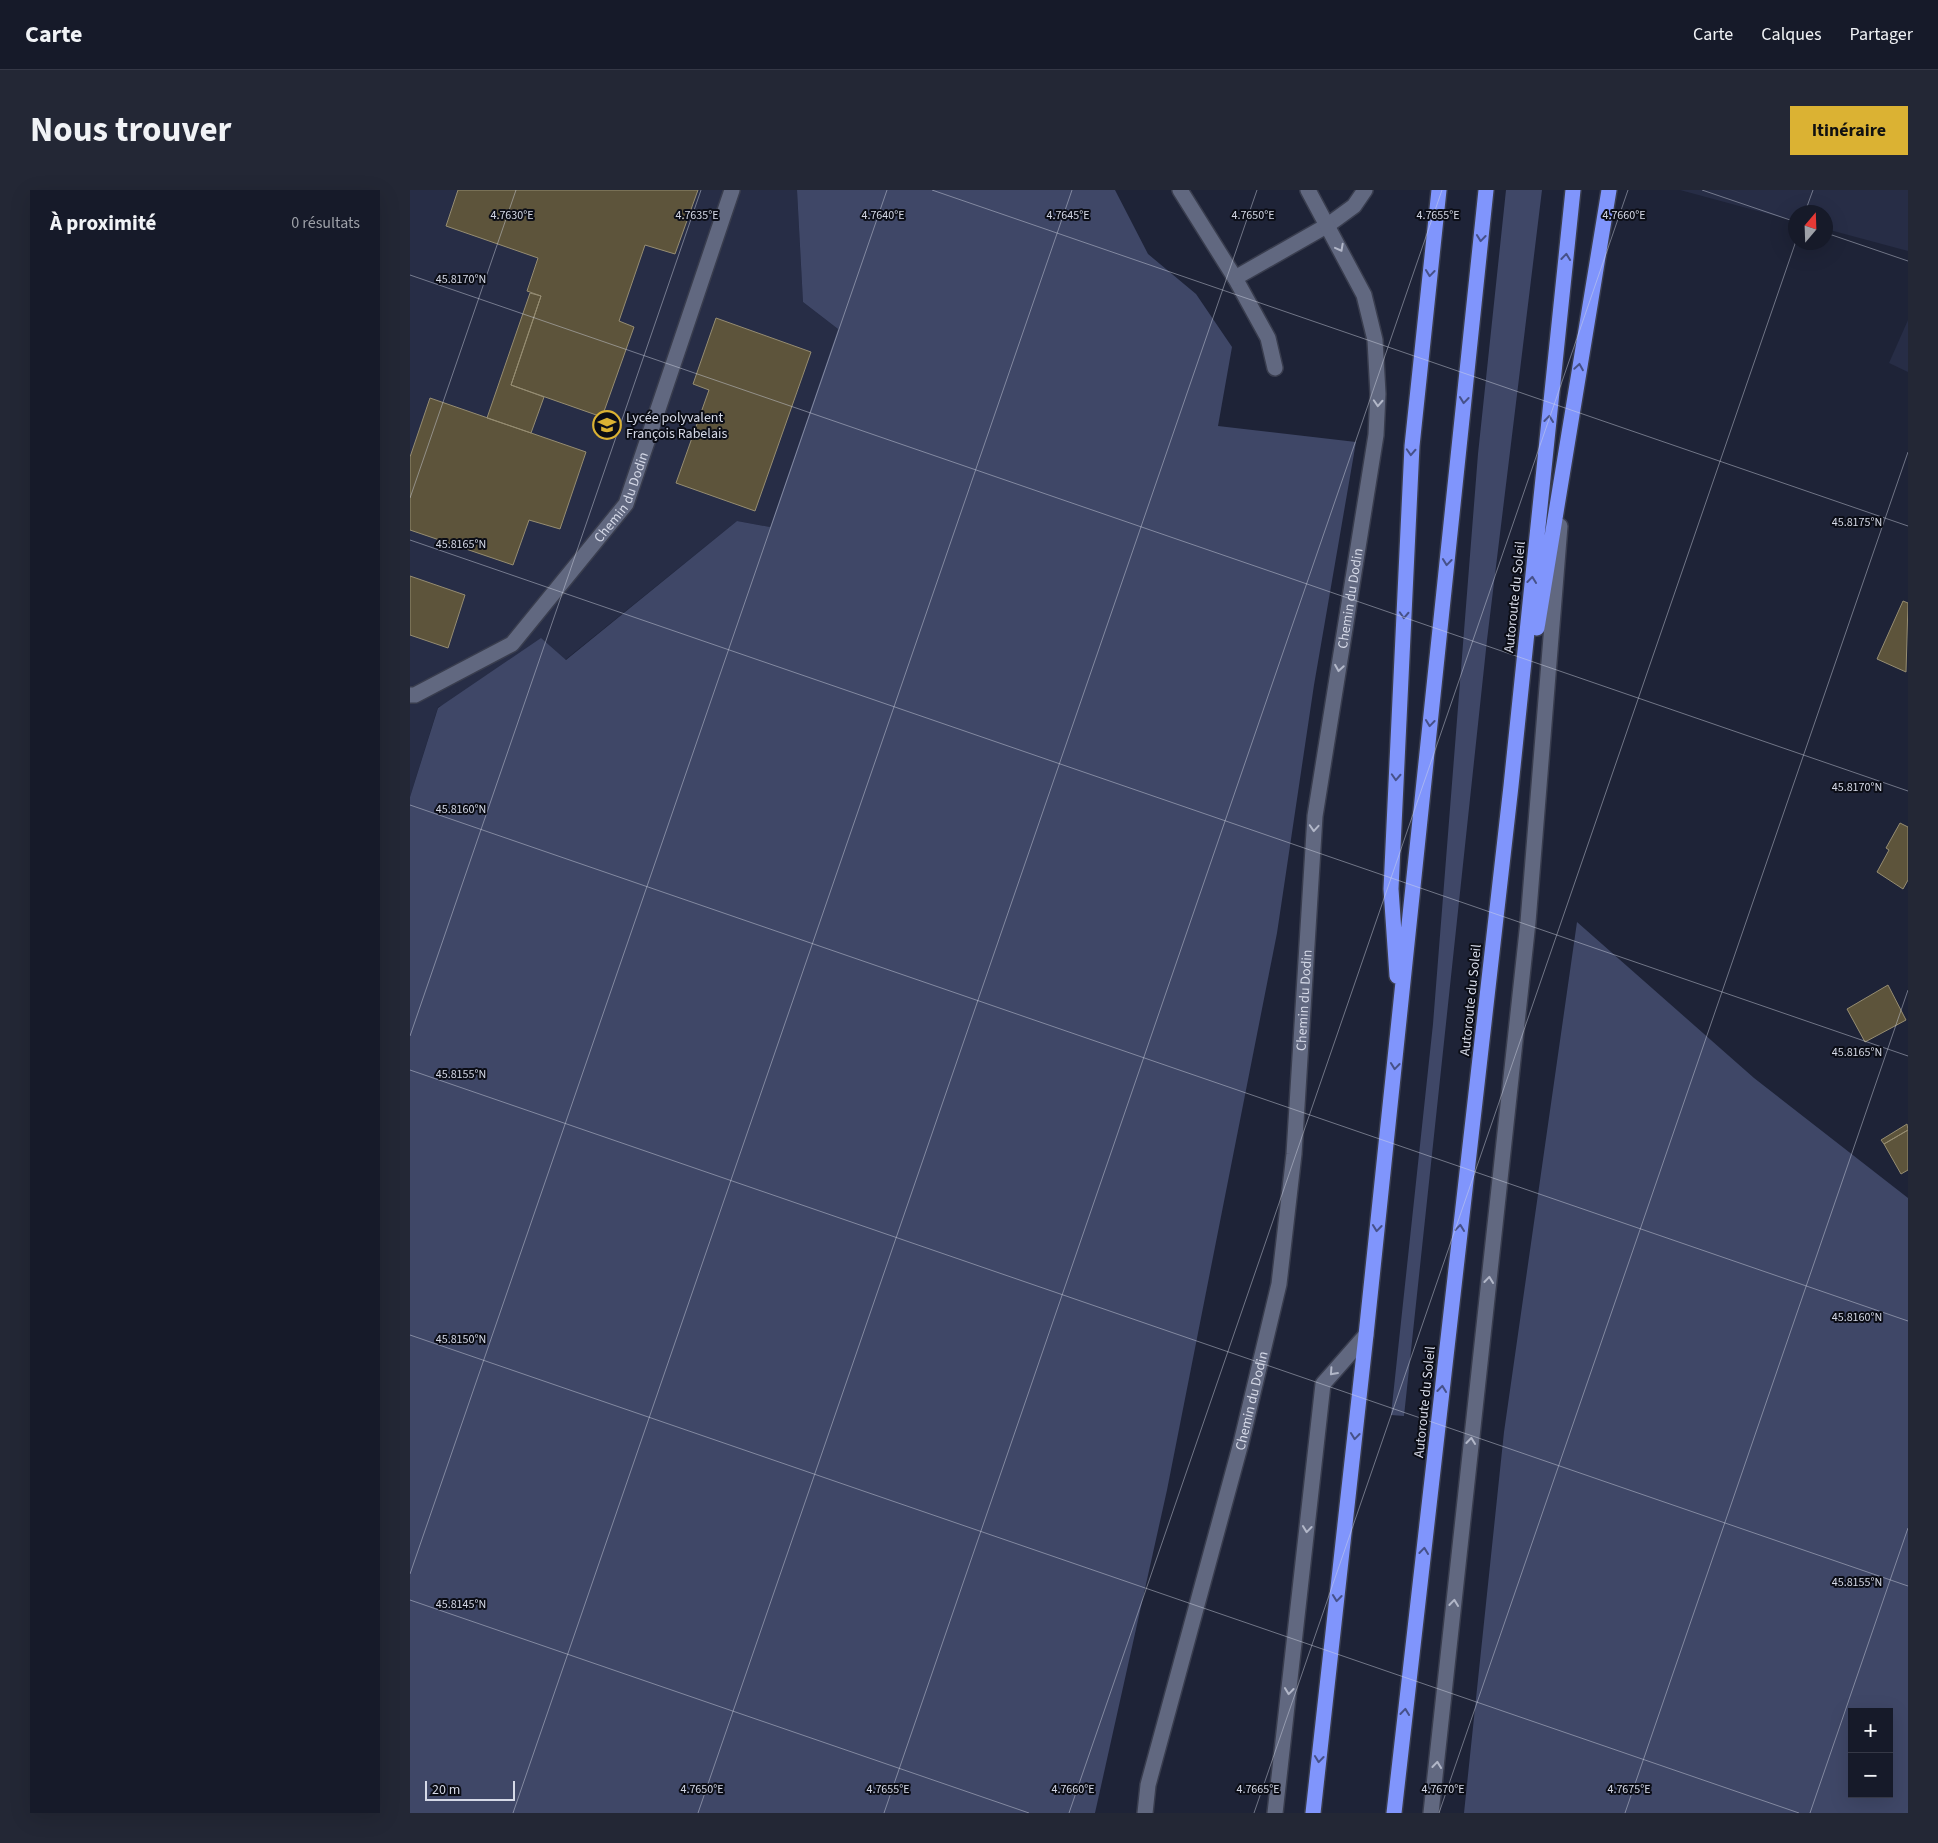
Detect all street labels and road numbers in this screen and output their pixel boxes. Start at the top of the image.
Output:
street label: Chemin du Dodin [589,449,654,547]
street label: Autoroute du Soleil [1499,540,1531,654]
street label: Chemin du Dodin [1333,547,1369,650]
street label: Autoroute du Soleil [1455,943,1487,1057]
street label: Chemin du Dodin [1291,949,1318,1052]
street label: Autoroute du Soleil [1409,1345,1441,1459]
street label: Chemin du Dodin [1230,1349,1274,1453]

